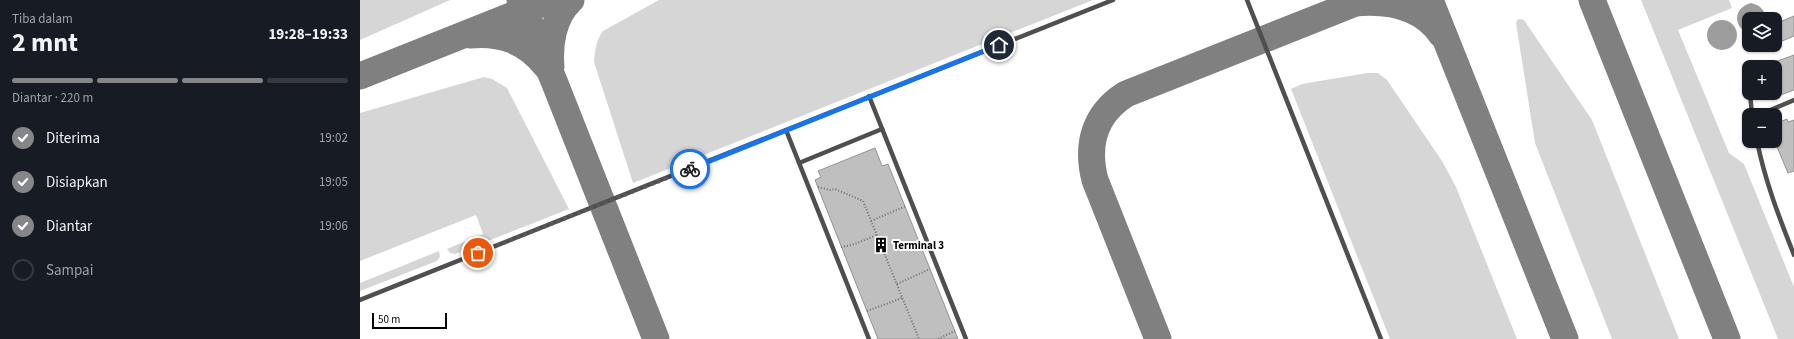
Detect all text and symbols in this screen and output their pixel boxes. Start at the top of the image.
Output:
text: Tiba dalam [12,10,73,28]
map controls [1742,12,1782,148]
button: layers [1742,12,1782,52]
text: 2 mnt [12,24,78,61]
text: 19:28–19:33 [268,24,348,45]
pin [982,28,1016,62]
icon: home [988,34,1010,56]
button: + [1742,60,1782,100]
text: Diantar · 220 m [12,89,93,107]
button: − [1742,108,1782,148]
icon: check [12,127,34,149]
text: Diterima [46,128,100,149]
text: 19:02 [319,129,348,147]
courier [670,149,710,189]
icon: bike [679,158,701,180]
icon: check [12,171,34,193]
text: Disiapkan [46,172,108,193]
text: 19:05 [319,173,348,191]
icon: check [12,215,34,237]
text: Diantar [46,216,92,237]
text: 19:06 [319,217,348,235]
pin [461,236,495,270]
building icon: Terminal 3 [872,236,890,254]
place label: Terminal 3 [893,238,944,253]
icon: bag [467,242,489,264]
text: Sampai [46,260,93,281]
scale bar [372,311,447,330]
text: 50 m [378,312,400,327]

